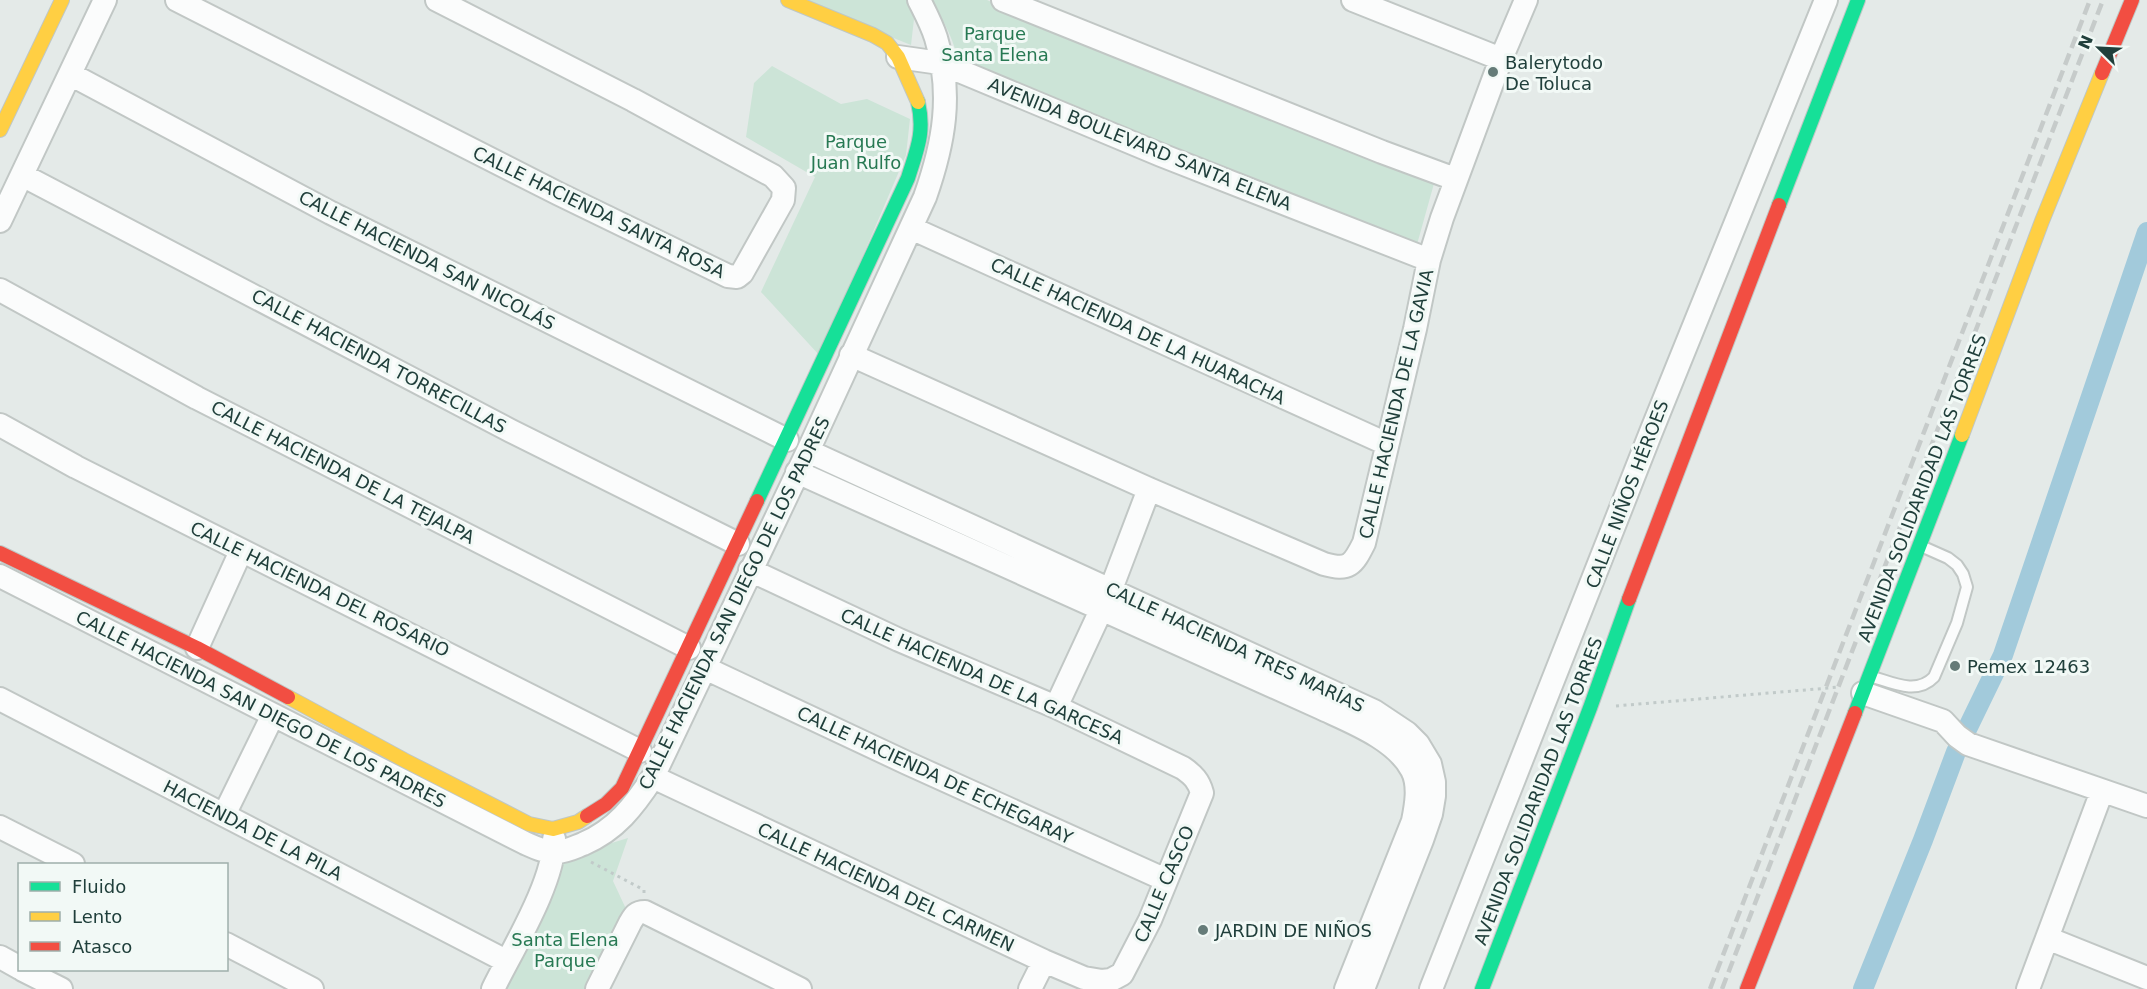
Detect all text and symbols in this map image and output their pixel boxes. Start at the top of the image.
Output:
north arrow [2069,18,2129,78]
park label: Parque Santa Elena [941,23,1049,65]
text: N [2074,32,2097,52]
place label: Balerytodo De Toluca [1505,52,1603,94]
marker: Balerytodo De Toluca [1486,65,1500,79]
street label: AVENIDA BOULEVARD SANTA ELENA [985,73,1295,215]
park label: Parque Juan Rulfo [810,131,901,173]
street label: CALLE HACIENDA SANTA ROSA [470,142,729,283]
street label: CALLE HACIENDA SAN NICOLÁS [295,186,559,334]
street label: CALLE HACIENDA DE LA HUARACHA [987,253,1289,409]
street label: CALLE HACIENDA DE LA GAVIA [1355,266,1437,541]
street label: CALLE HACIENDA TORRECILLAS [248,285,510,437]
street label: AVENIDA SOLIDARIDAD LAS TORRES [1853,331,1991,645]
street label: CALLE HACIENDA DE LA TEJALPA [208,396,479,548]
street label: CALLE NIÑOS HÉROES [1581,397,1673,591]
street label: CALLE HACIENDA SAN DIEGO DE LOS PADRES [634,413,834,793]
street label: CALLE HACIENDA DEL ROSARIO [187,517,453,661]
street label: CALLE HACIENDA TRES MARÍAS [1102,578,1368,716]
street label: CALLE HACIENDA DE LA GARCESA [837,604,1127,748]
street label: CALLE HACIENDA SAN DIEGO DE LOS PADRES [73,606,449,812]
street label: AVENIDA SOLIDARIDAD LAS TORRES [1469,634,1607,948]
place label: Pemex 12463 [1967,656,2090,677]
marker: Pemex 12463 [1948,659,1962,673]
street label: CALLE HACIENDA DE ECHEGARAY [794,702,1077,849]
street label: HACIENDA DE LA PILA [160,776,347,885]
street label: CALLE HACIENDA DEL CARMEN [754,818,1018,956]
street label: CALLE CASCO [1130,822,1198,946]
legend [18,863,228,971]
text: Fluido [72,876,126,897]
text: Lento [72,906,122,927]
place label: JARDIN DE NIÑOS [1214,920,1372,941]
marker: JARDIN DE NIÑOS [1196,923,1210,937]
park label: Santa Elena Parque [511,929,619,971]
text: Atasco [72,936,132,957]

